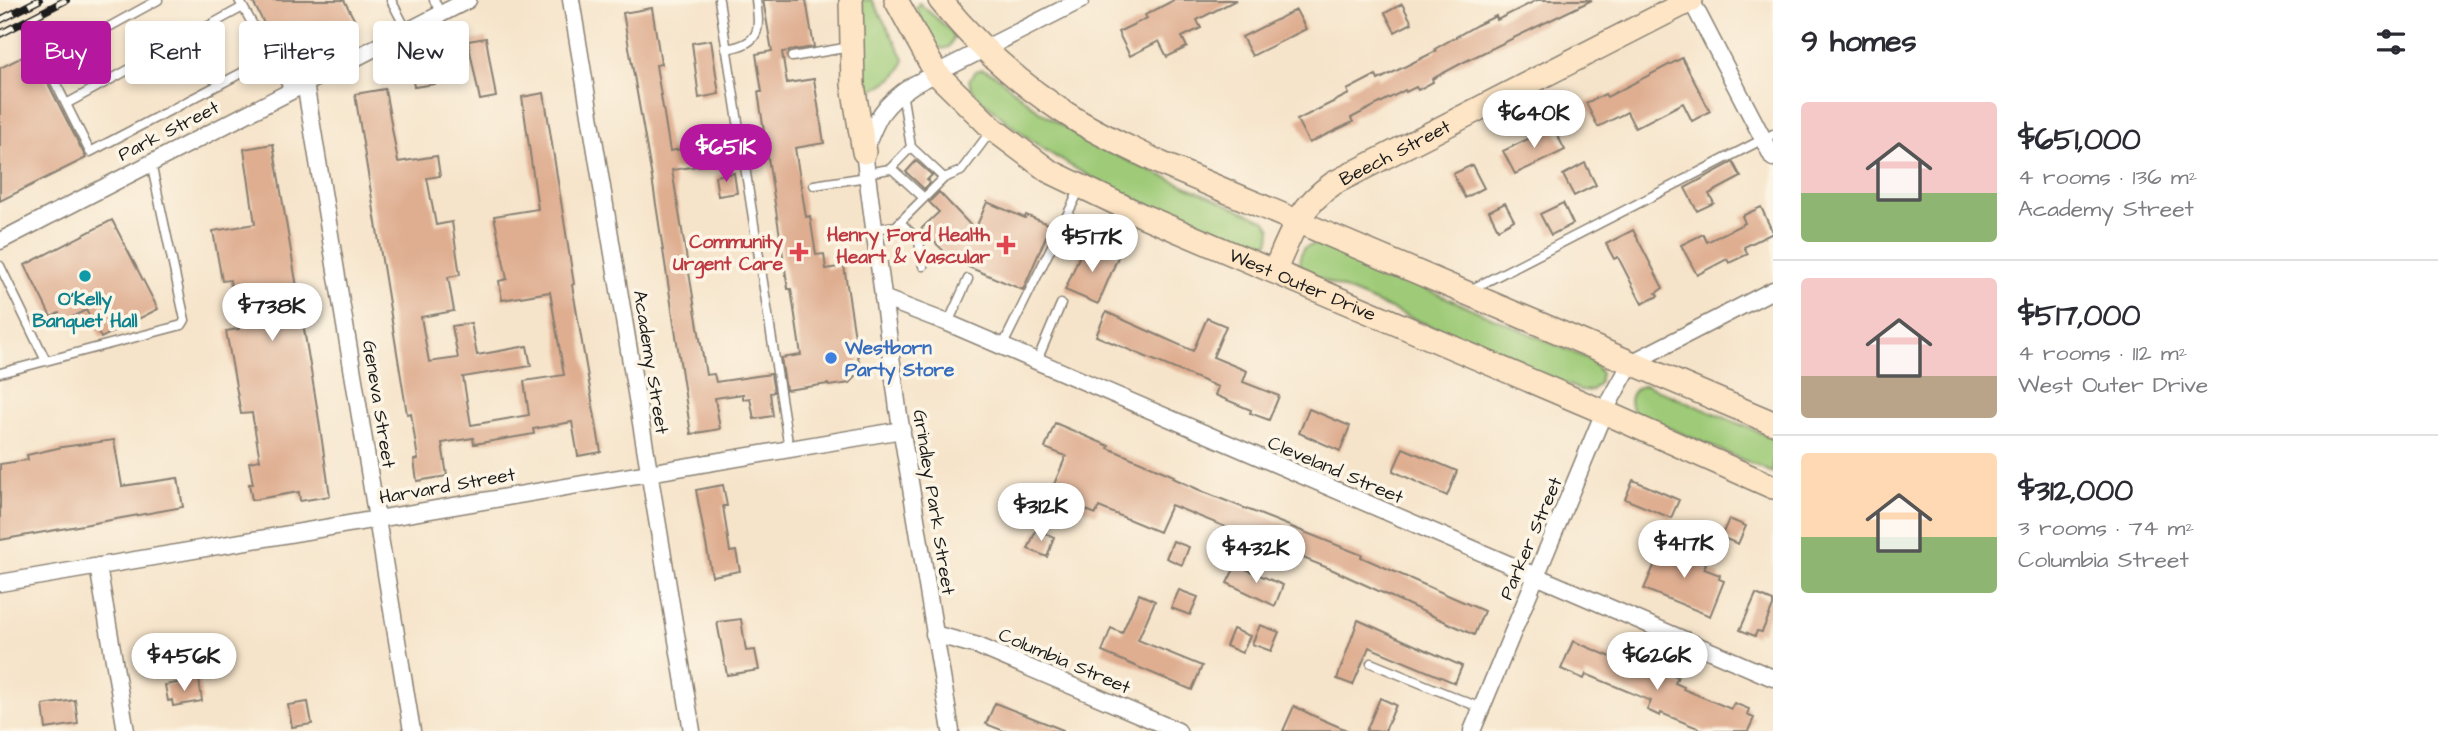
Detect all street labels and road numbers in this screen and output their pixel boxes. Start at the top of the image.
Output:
street label: Park Street [113,94,224,168]
street label: Beech Street [1335,113,1456,193]
street label: West Outer Drive [1225,242,1380,328]
street label: Academy Street [625,288,675,437]
street label: Geneva Street [355,338,402,470]
street label: Grindley Park Street [905,408,962,597]
street label: Cleveland Street [1263,430,1408,511]
street label: Harvard Street [377,461,518,512]
street label: Parker Street [1493,473,1570,604]
street label: Columbia Street [994,621,1135,701]

